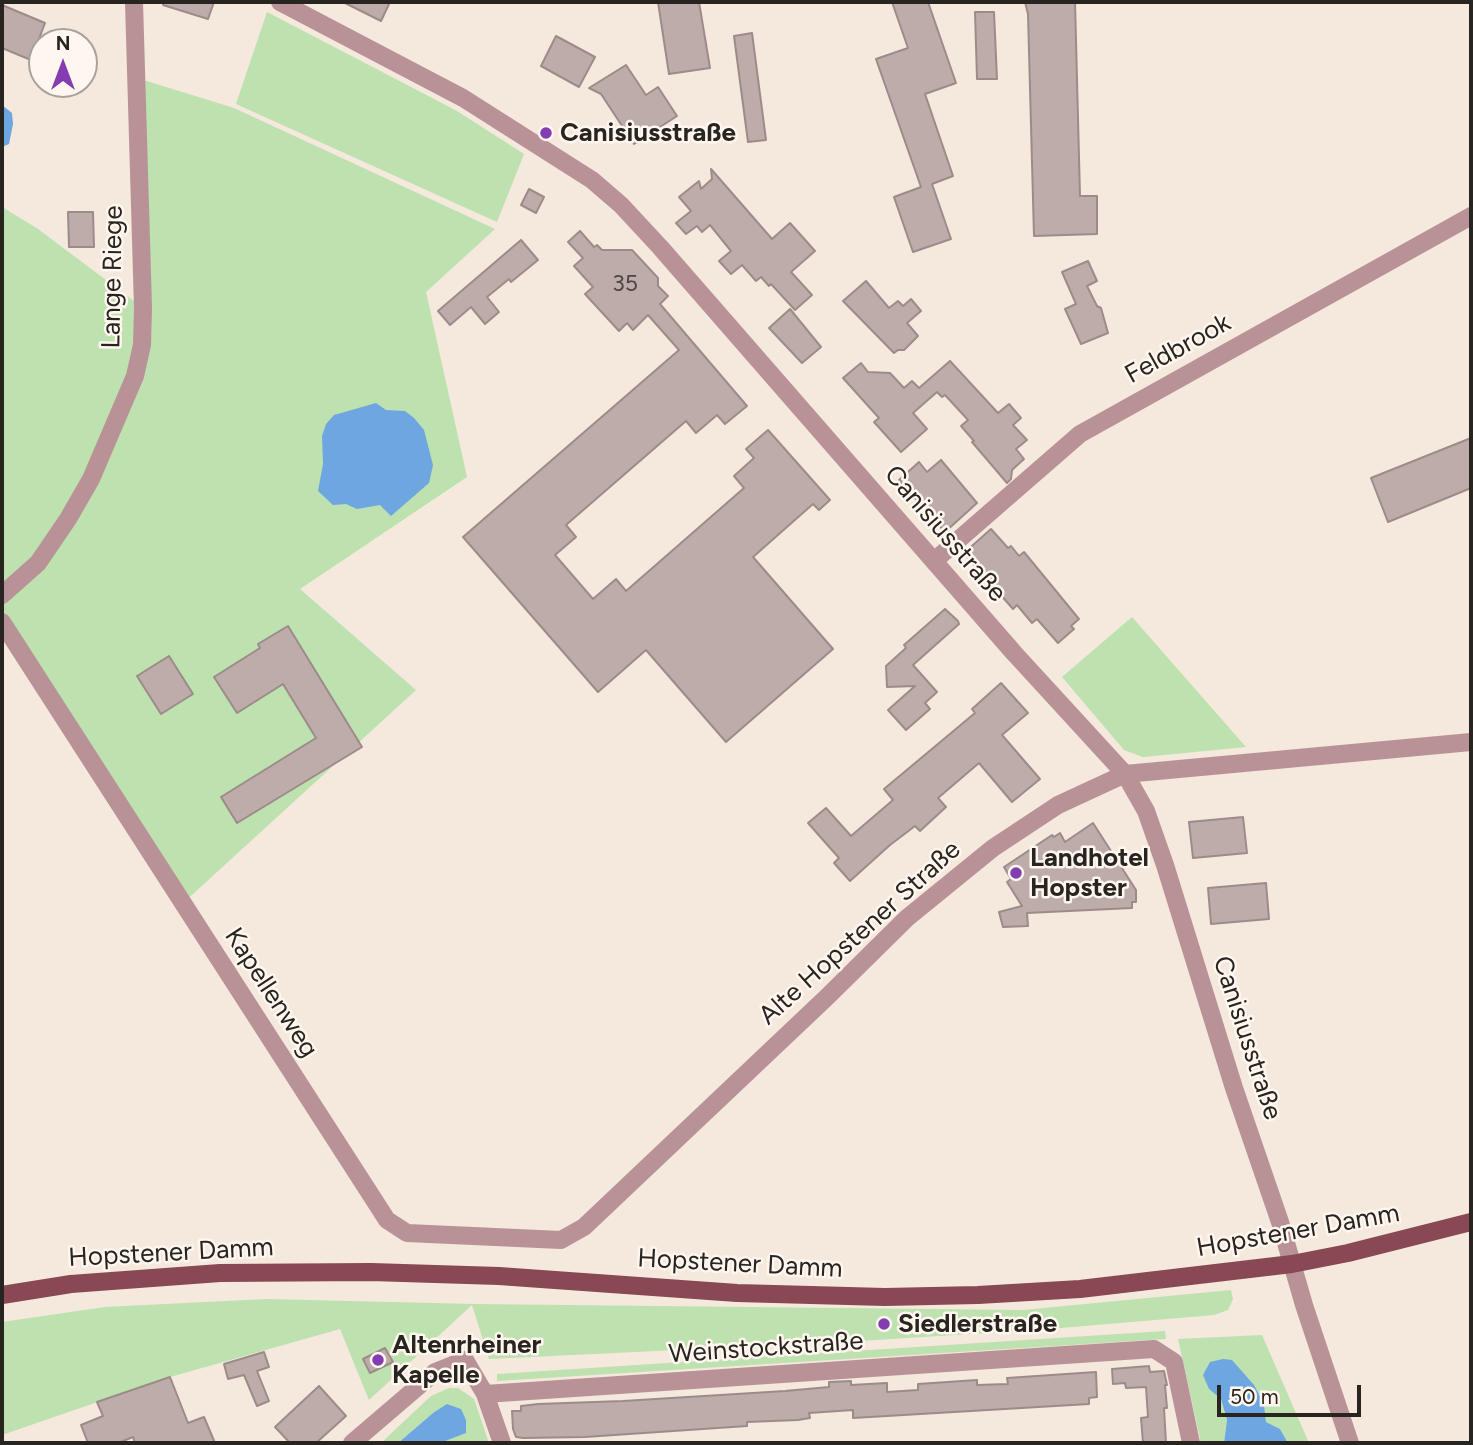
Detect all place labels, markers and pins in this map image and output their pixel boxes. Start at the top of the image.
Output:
place label: Canisiusstraße [560,117,736,149]
marker: Canisiusstraße [538,125,554,141]
place label: Landhotel Hopster [1030,842,1149,903]
marker: Landhotel Hopster [1008,865,1024,881]
place label: Siedlerstraße [898,1308,1057,1340]
marker: Siedlerstraße [876,1316,892,1332]
place label: Altenrheiner Kapelle [392,1329,541,1390]
marker: Altenrheiner Kapelle [370,1352,386,1368]

